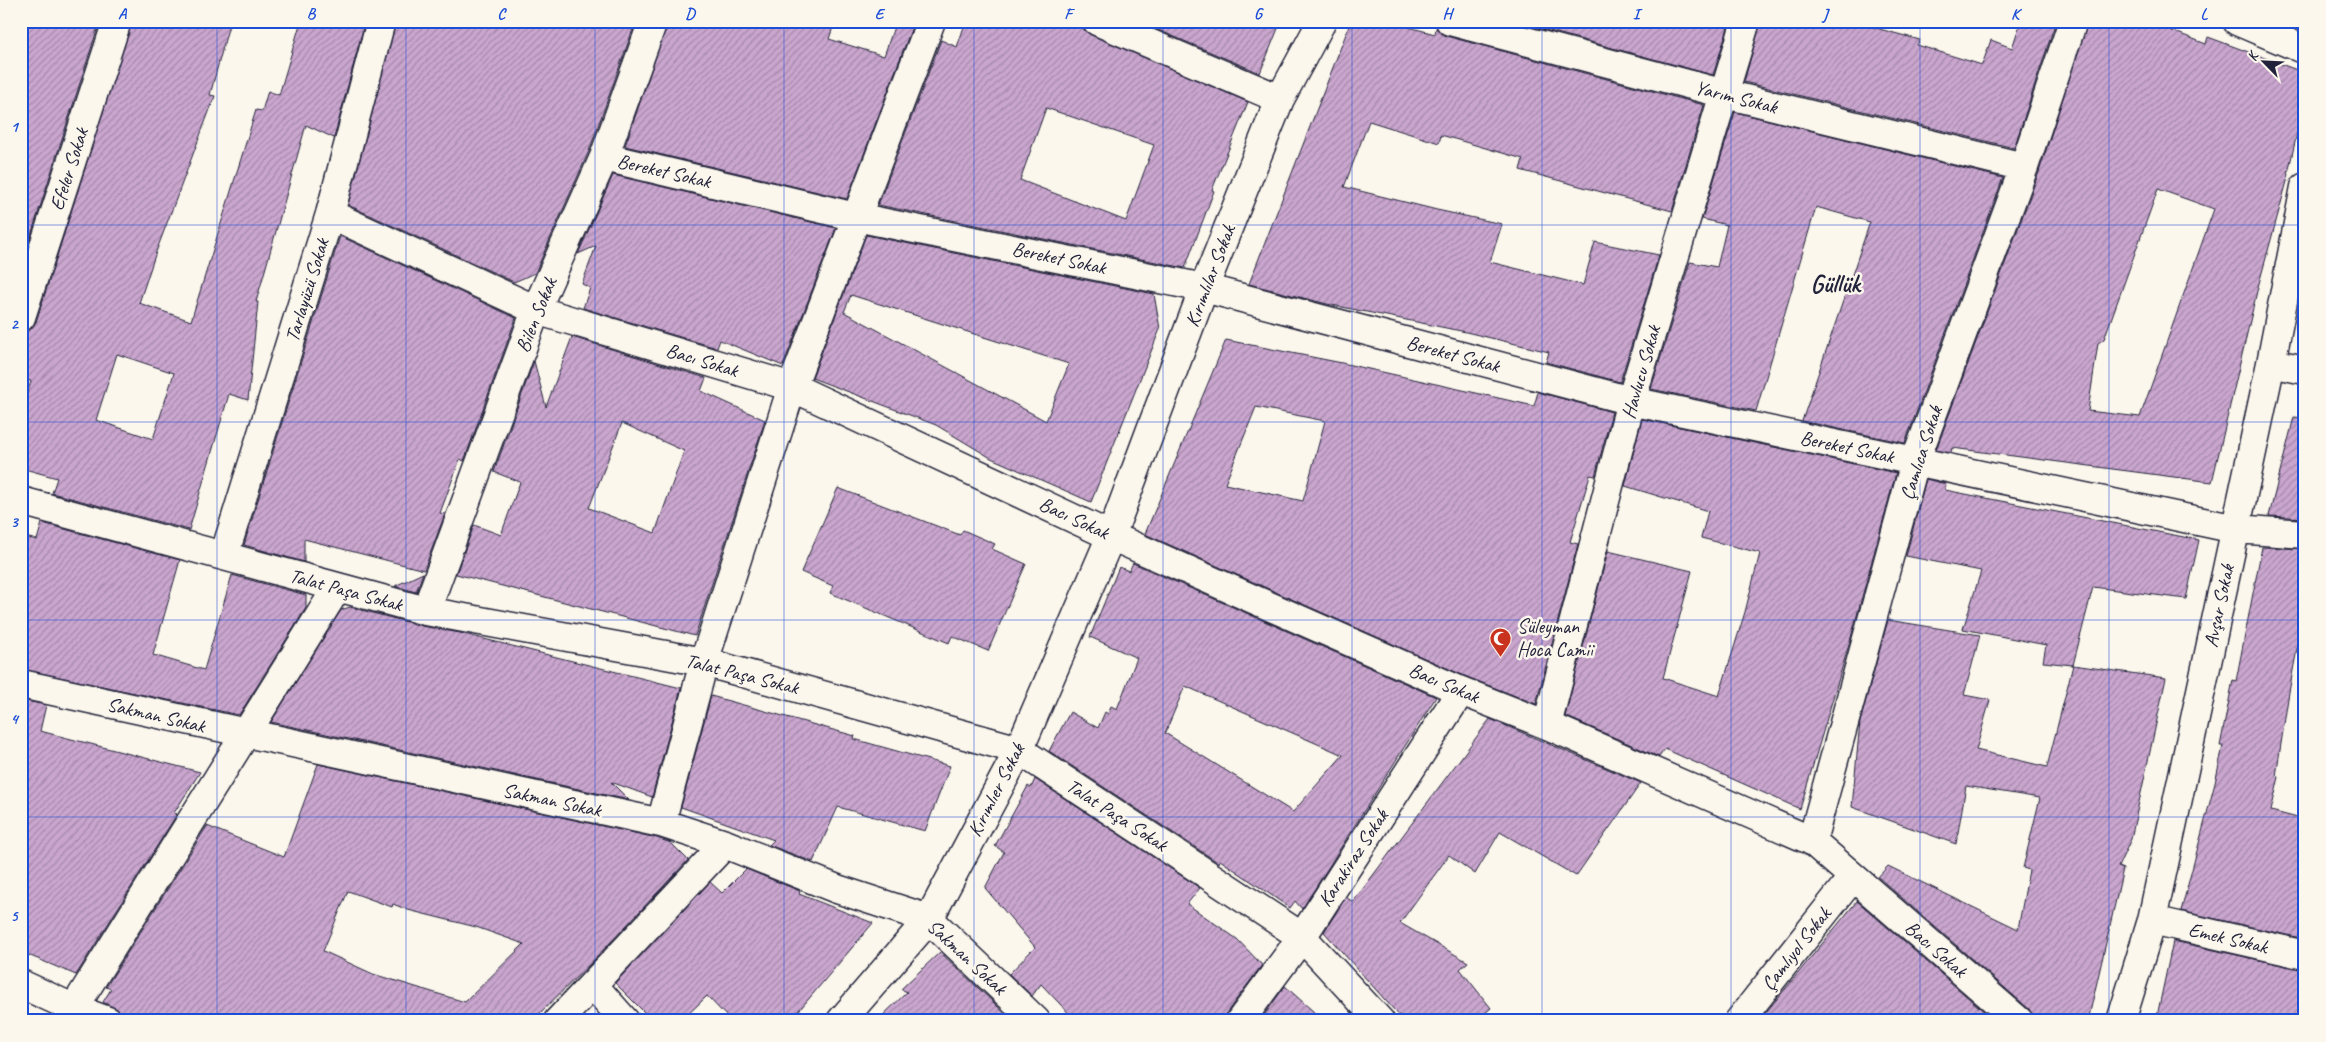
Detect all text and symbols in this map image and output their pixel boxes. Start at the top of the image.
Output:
text: A [118,4,128,24]
text: B [307,4,317,24]
text: C [497,4,507,24]
text: D [685,4,696,24]
text: E [875,4,886,24]
text: F [1064,4,1075,24]
text: G [1254,4,1264,24]
text: H [1442,4,1454,24]
text: I [1633,4,1643,24]
text: J [1821,4,1830,24]
text: K [2011,4,2023,24]
text: L [2201,4,2209,24]
north arrow [2238,38,2288,88]
text: K [2243,48,2263,64]
street label: Yarım Sokak [1692,75,1781,120]
text: 1 [10,117,19,137]
street label: Efeler Sokak [44,123,95,213]
street label: Bereket Sokak [615,148,715,194]
street label: Kırımlılar Sokak [1179,220,1241,330]
street label: Tarlayüzü Sokak [279,234,335,345]
street label: Bereket Sokak [1010,236,1110,280]
district label: Güllük [1810,268,1862,300]
street label: Bilen Sokak [510,273,563,356]
text: 2 [10,314,19,334]
street label: Havlucu Sokak [1616,321,1667,422]
street label: Bereket Sokak [1404,330,1504,379]
street label: Bacı Sokak [663,337,743,383]
street label: Çamlıca Sokak [1894,401,1948,503]
street label: Bereket Sokak [1798,425,1898,469]
street label: Bacı Sokak [1035,491,1114,546]
text: 3 [10,512,19,532]
street label: Avşar Sokak [2198,561,2240,650]
street label: Talat Paşa Sokak [287,563,407,617]
place label: Süleyman Hoca Camii [1517,614,1595,662]
mosque icon: Süleyman Hoca Camii [1489,626,1513,657]
street label: Talat Paşa Sokak [683,648,803,701]
street label: Bacı Sokak [1405,657,1485,710]
street label: Sakman Sokak [105,692,209,739]
text: 4 [10,709,19,729]
street label: Kırımlıer Sokak [962,738,1031,841]
street label: Talat Paşa Sokak [1062,773,1174,858]
street label: Sakman Sokak [501,777,605,823]
street label: Karakiraz Sokak [1312,803,1395,911]
street label: Çamlıyol Sokak [1756,901,1837,995]
text: 5 [11,906,20,926]
street label: Sakman Sokak [922,914,1013,1001]
street label: Bacı Sokak [1900,915,1973,984]
street label: Emek Sokak [2186,917,2271,960]

